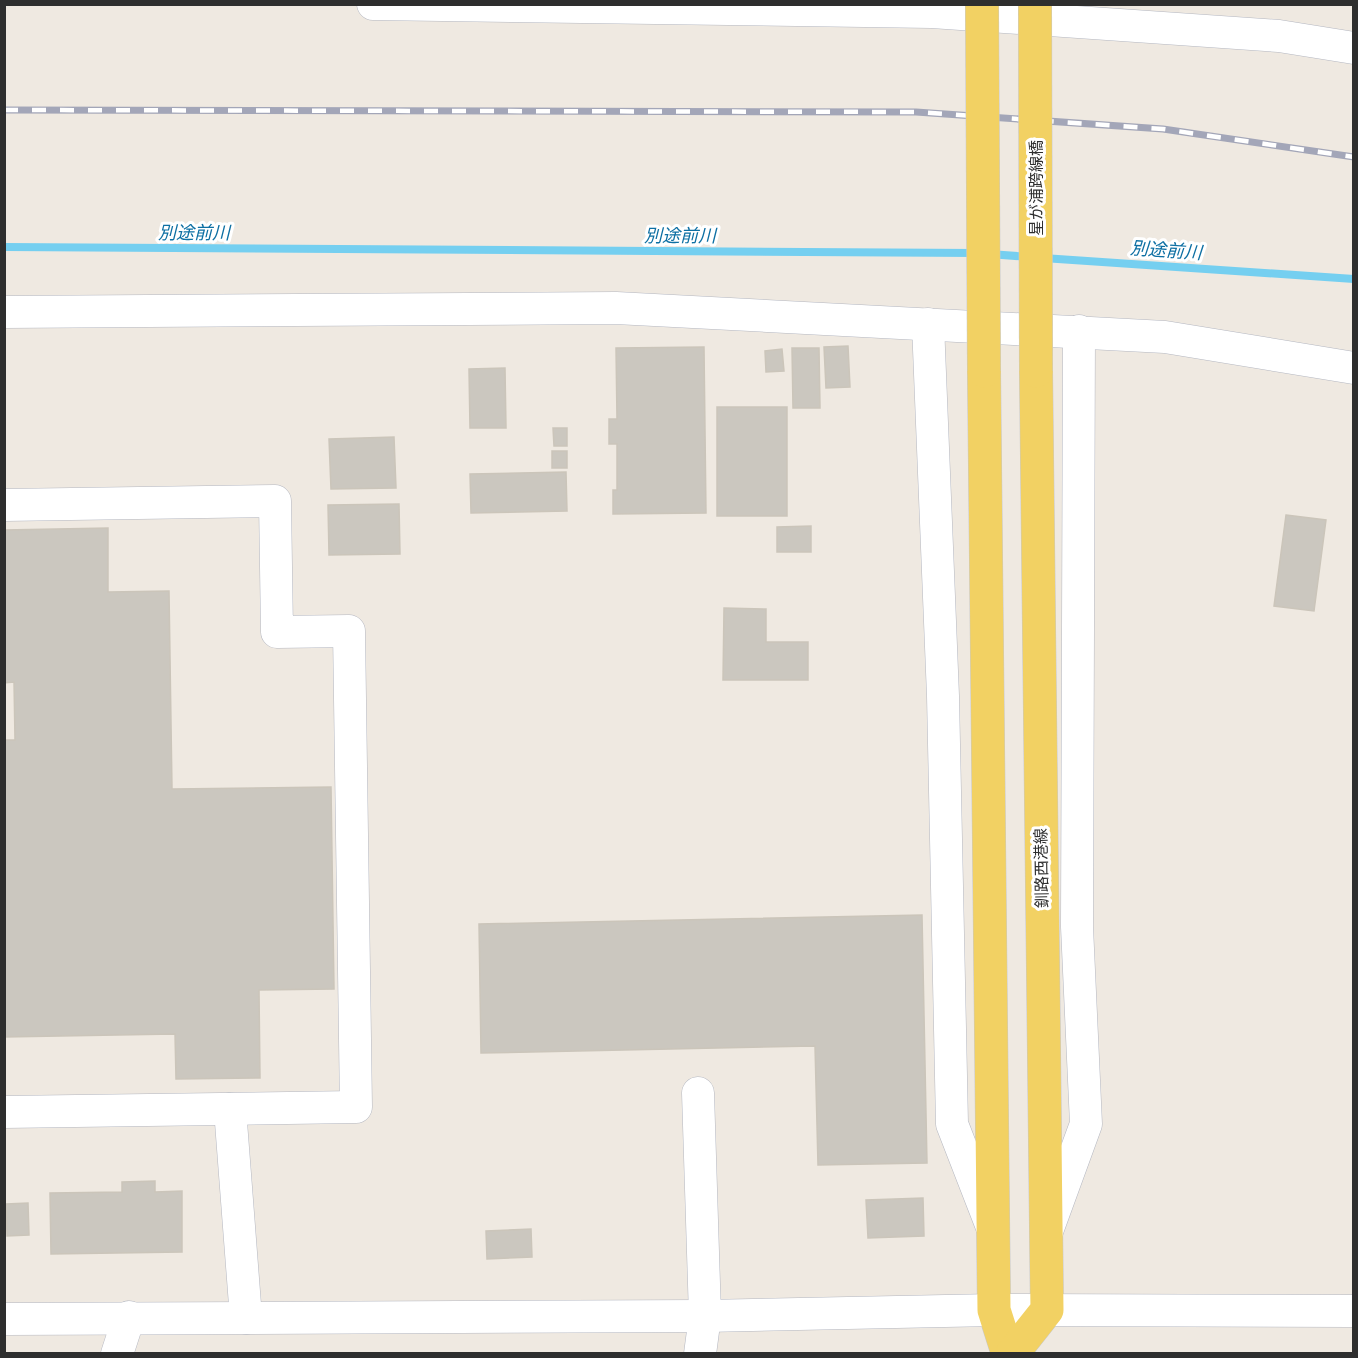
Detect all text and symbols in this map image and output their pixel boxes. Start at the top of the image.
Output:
street label: 星が浦跨線橋 [1026,140,1046,236]
water label: 別途前川 [158,221,232,244]
water label: 別途前川 [644,224,718,247]
water label: 別途前川 [1129,236,1205,264]
street label: 釧路西港線 [1030,828,1052,908]

